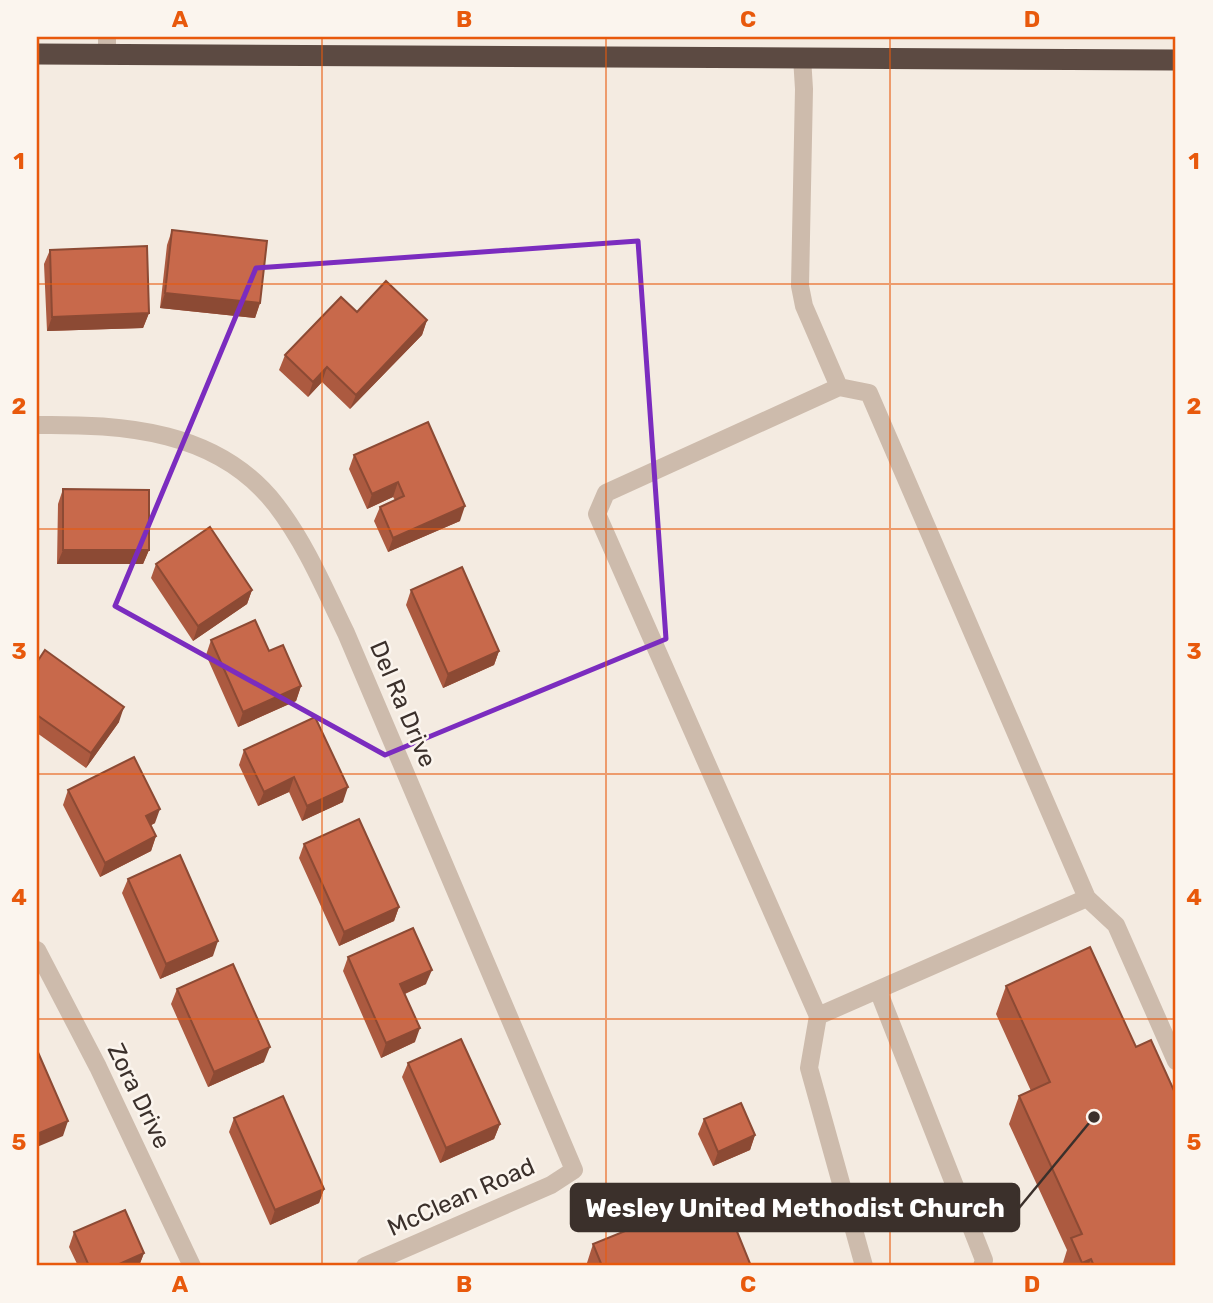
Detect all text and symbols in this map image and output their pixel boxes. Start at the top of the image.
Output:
text: A [172,5,189,33]
text: B [456,5,472,33]
text: C [740,5,756,33]
text: D [1024,5,1040,33]
text: 1 [13,147,25,175]
text: 1 [1188,147,1200,175]
text: 2 [12,392,26,420]
text: 2 [1187,392,1201,420]
text: 3 [11,637,27,665]
street label: Del Ra Drive [364,637,442,771]
text: 3 [1186,637,1202,665]
text: 4 [11,883,27,911]
text: 4 [1186,883,1202,911]
street label: Zora Drive [102,1039,176,1153]
text: 5 [12,1128,27,1156]
text: 5 [1187,1128,1202,1156]
street label: McClean Road [383,1152,539,1242]
callout: Wesley United Methodist Church [571,1184,1019,1231]
text: Wesley United Methodist Church [585,1193,1005,1224]
text: A [172,1270,189,1298]
text: B [456,1270,472,1298]
text: C [740,1270,756,1298]
text: D [1024,1270,1040,1298]

